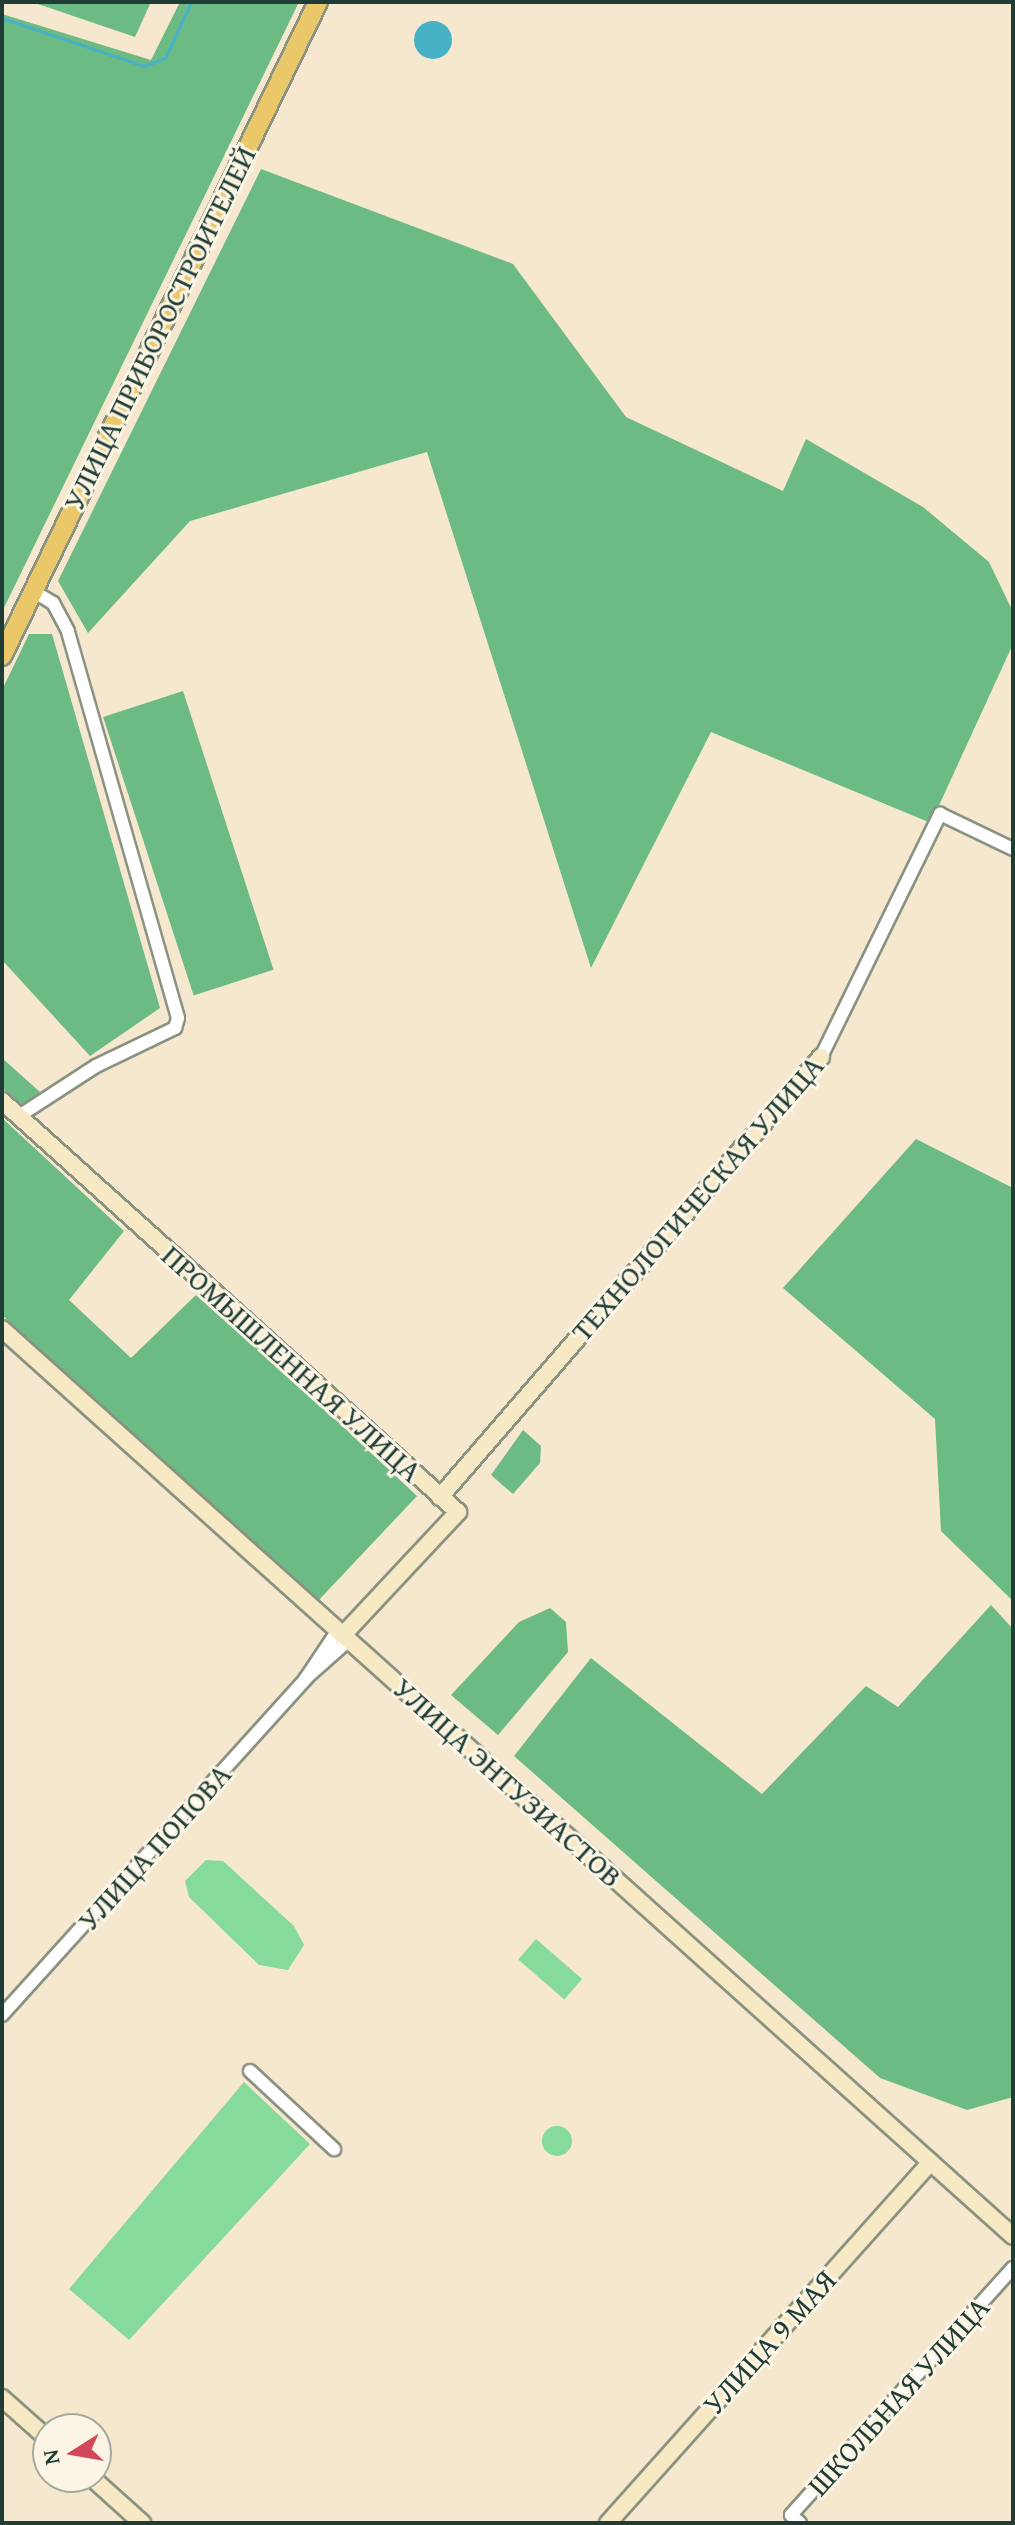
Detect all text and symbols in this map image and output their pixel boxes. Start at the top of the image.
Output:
street label: УЛИЦА ПРИБОРОСТРОИТЕЛЕЙ [55,140,263,516]
street label: ТЕХНОЛОГИЧЕСКАЯ УЛИЦА [563,1048,831,1348]
street label: ПРОМЫШЛЕННАЯ УЛИЦА [155,1237,429,1489]
street label: УЛИЦА ЭНТУЗИАСТОВ [386,1670,630,1894]
street label: УЛИЦА ПОПОВА [70,1756,238,1938]
street label: УЛИЦА 9 МАЯ [695,2262,843,2422]
street label: ШКОЛЬНАЯ УЛИЦА [799,2289,997,2503]
north arrow [32,2413,112,2493]
text: N [33,2447,68,2467]

